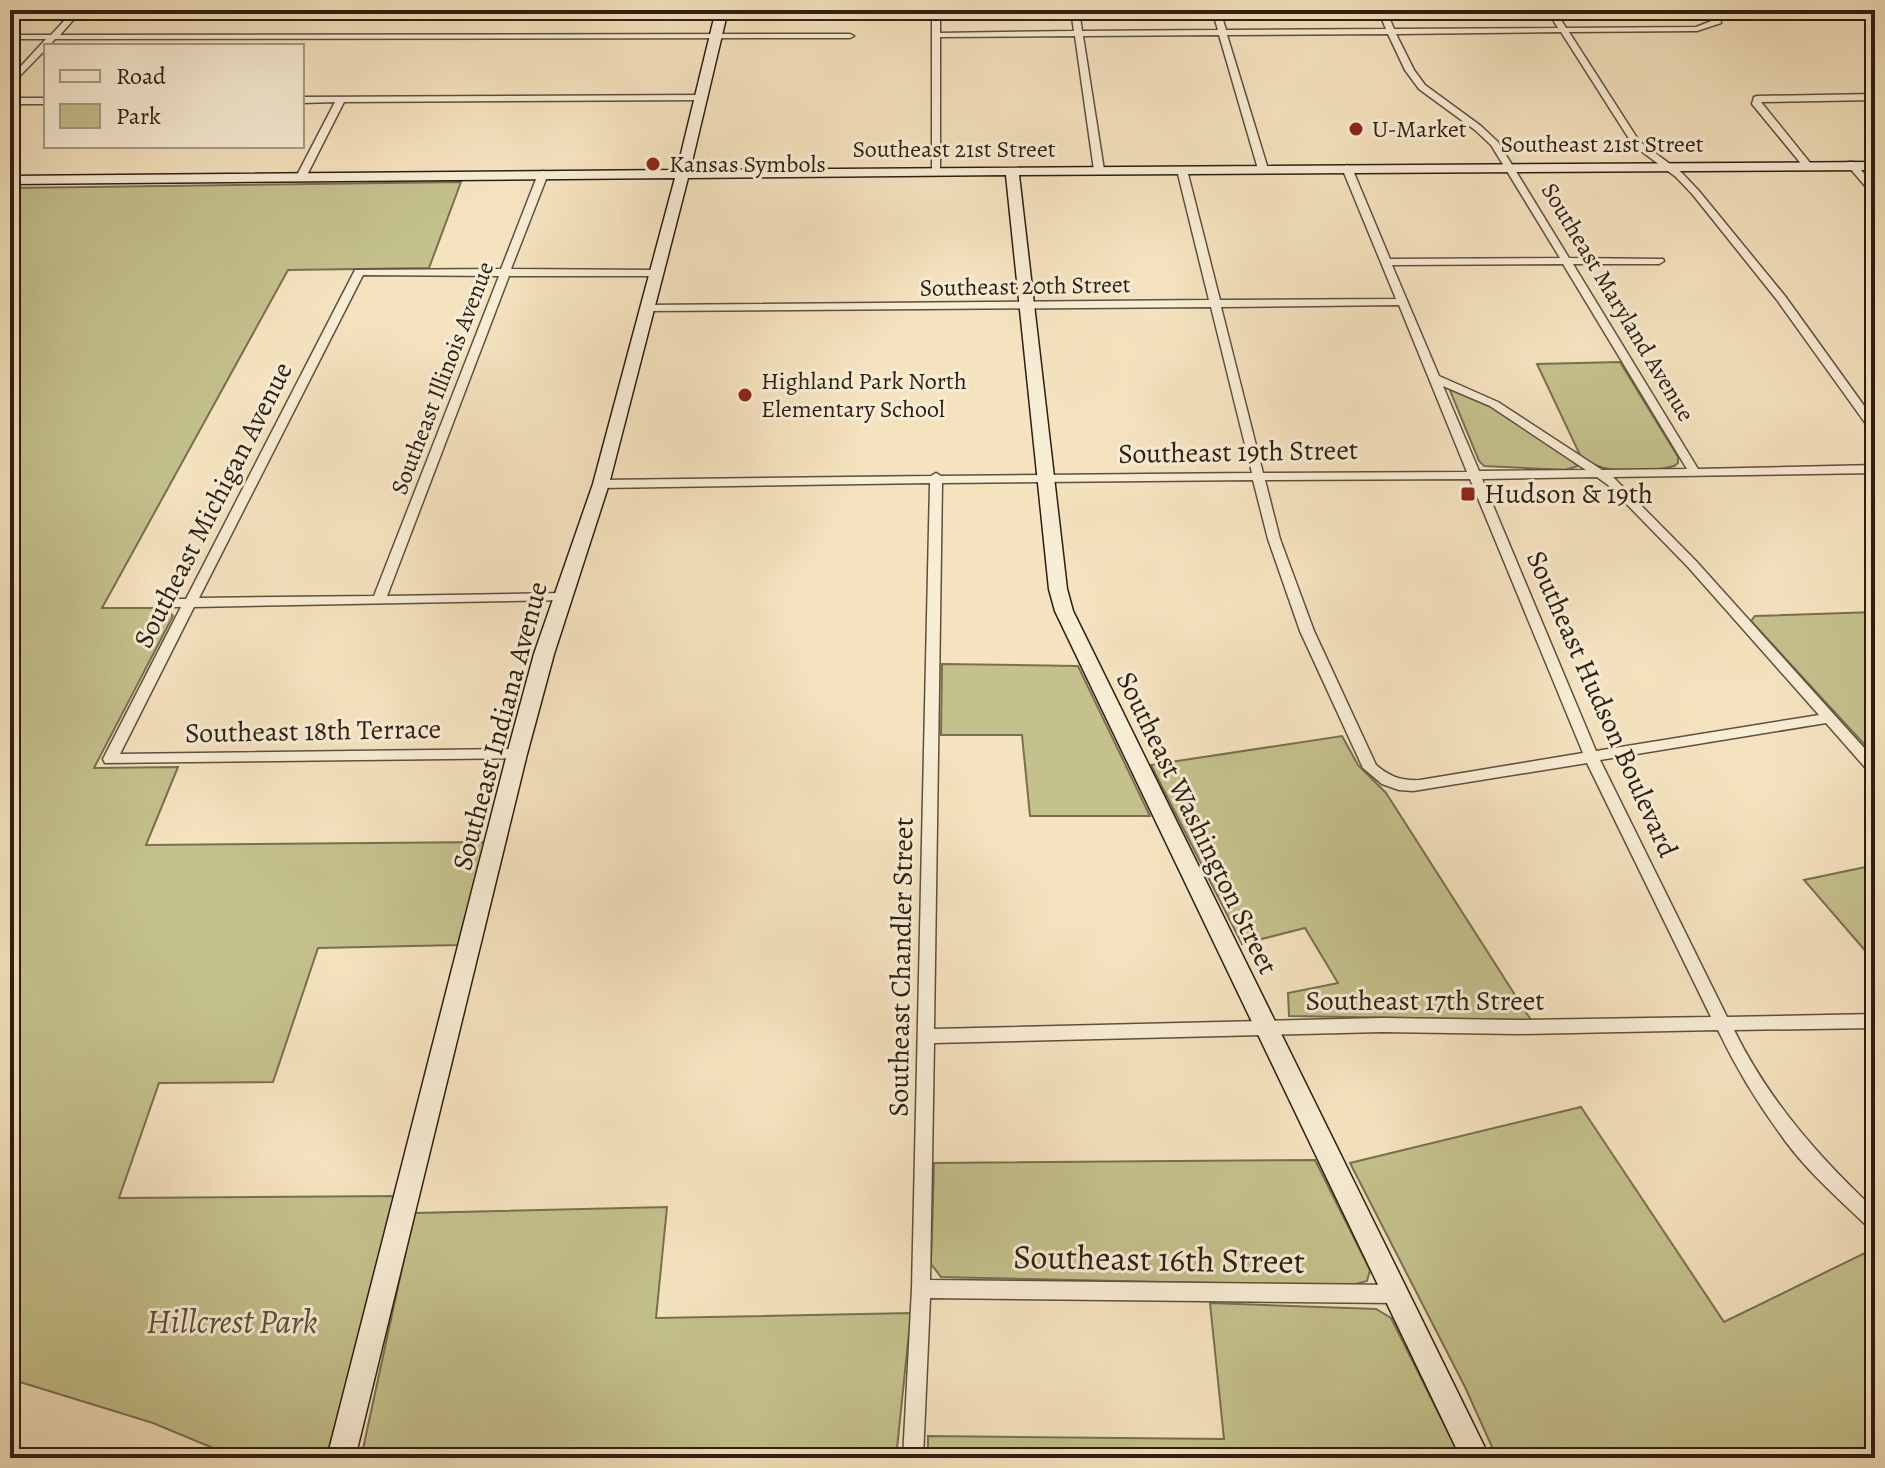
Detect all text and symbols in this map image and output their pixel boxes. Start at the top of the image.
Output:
legend [44,44,304,148]
text: Road [116,60,166,92]
text: Park [116,100,161,132]
place label: U-Market [1372,113,1467,145]
marker: U-Market [1347,120,1365,138]
street label: Southeast 21st Street [1500,128,1704,160]
street label: Southeast 21st Street [852,133,1056,165]
place label: Kansas Symbols [669,148,826,180]
marker: Kansas Symbols [644,155,662,173]
street label: Southeast Maryland Avenue [1534,177,1702,427]
street label: Southeast Illinois Avenue [383,257,501,499]
street label: Southeast 20th Street [919,268,1131,304]
street label: Southeast Michigan Avenue [124,355,302,655]
place label: Highland Park North Elementary School [761,365,967,425]
marker: Highland Park North Elementary School [736,386,754,404]
street label: Southeast 19th Street [1118,431,1358,473]
place label: Hudson & 19th [1484,475,1653,513]
marker: Hudson & 19th [1459,485,1477,503]
street label: Southeast Hudson Boulevard [1517,545,1687,864]
street label: Southeast Indiana Avenue [443,577,557,875]
street label: Southeast Washington Street [1107,665,1287,981]
street label: Southeast 18th Terrace [184,710,442,752]
street label: Southeast Chandler Street [879,817,923,1117]
street label: Southeast 17th Street [1305,982,1545,1020]
street label: Southeast 16th Street [1013,1233,1305,1285]
park label: Hillcrest Park [146,1298,318,1345]

